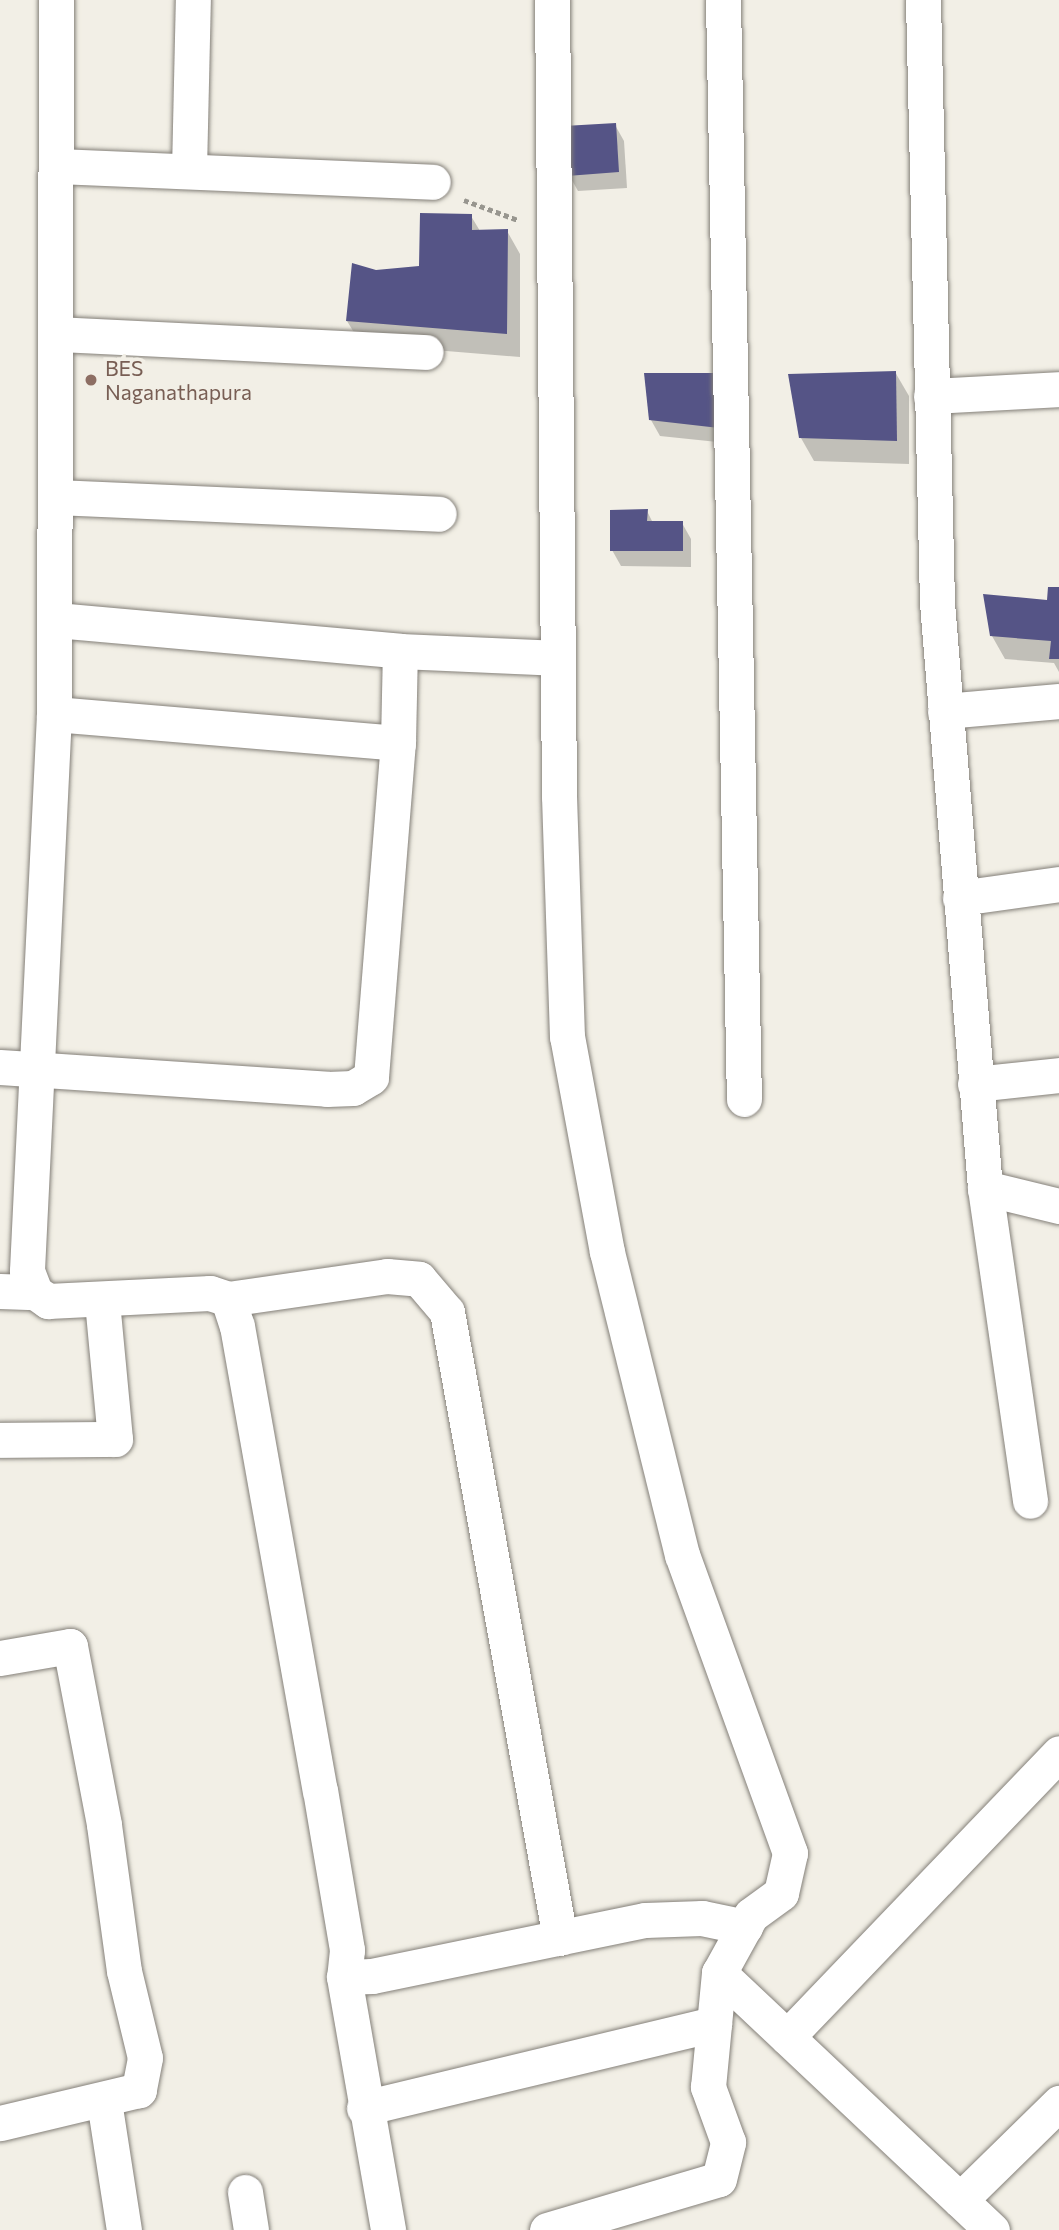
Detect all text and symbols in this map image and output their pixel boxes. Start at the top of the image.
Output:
place label: BES Naganathapura [105,355,252,405]
marker: BES Naganathapura [83,372,99,388]

